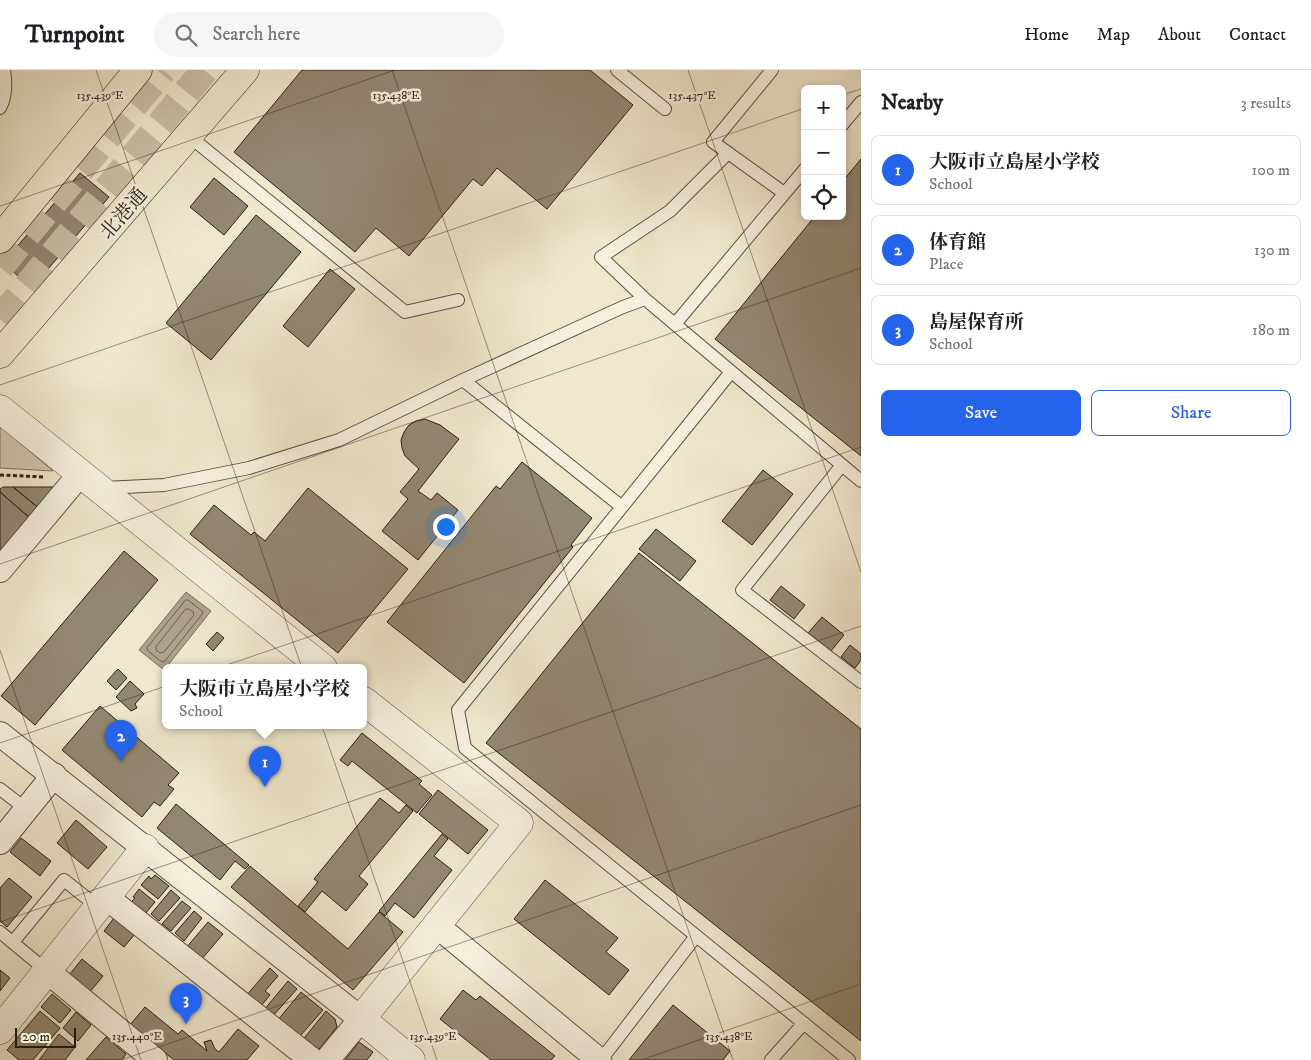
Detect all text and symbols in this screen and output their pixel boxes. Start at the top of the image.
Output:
search box [154,12,504,57]
text: Turnpoint [25,20,124,50]
icon: search [172,21,200,49]
text: Search here [212,23,300,46]
text: Home [1024,24,1069,46]
text: Map [1097,24,1130,46]
text: About [1158,24,1201,46]
text: Contact [1229,24,1286,46]
map controls [801,85,846,220]
button: + [801,85,846,130]
text: 135.439°E [76,88,124,103]
text: 135.438°E [372,88,420,103]
text: 135.437°E [668,88,716,103]
text: Nearby [881,90,943,116]
text: 3 results [1241,93,1291,113]
button: − [801,130,846,175]
text: 大阪市立島屋小学校 [929,151,1100,174]
text: 1 [895,160,901,180]
text: 100 m [1252,160,1290,180]
text: School [929,174,973,194]
button: locate [801,175,846,220]
street label: 北港通 [95,183,153,245]
text: 体育館 [929,231,986,254]
text: 2 [894,240,902,260]
text: 130 m [1254,240,1290,260]
text: Place [929,254,963,274]
text: 島屋保育所 [929,311,1024,334]
text: 3 [895,320,901,340]
text: 180 m [1252,320,1290,340]
text: School [929,334,973,354]
button: Save [881,390,1081,436]
button: Share [1091,390,1291,436]
your location [433,514,459,540]
popup [162,664,367,729]
text: 大阪市立島屋小学校 [179,678,350,701]
text: School [179,701,223,721]
pin: 2 [105,720,137,761]
pin: 1 [249,746,281,787]
pin: 3 [170,983,202,1024]
scale bar [15,1025,76,1048]
text: 20 m [22,1028,50,1046]
text: 135.440°E [112,1029,163,1044]
text: 135.439°E [409,1029,457,1044]
text: 135.438°E [705,1029,753,1044]

